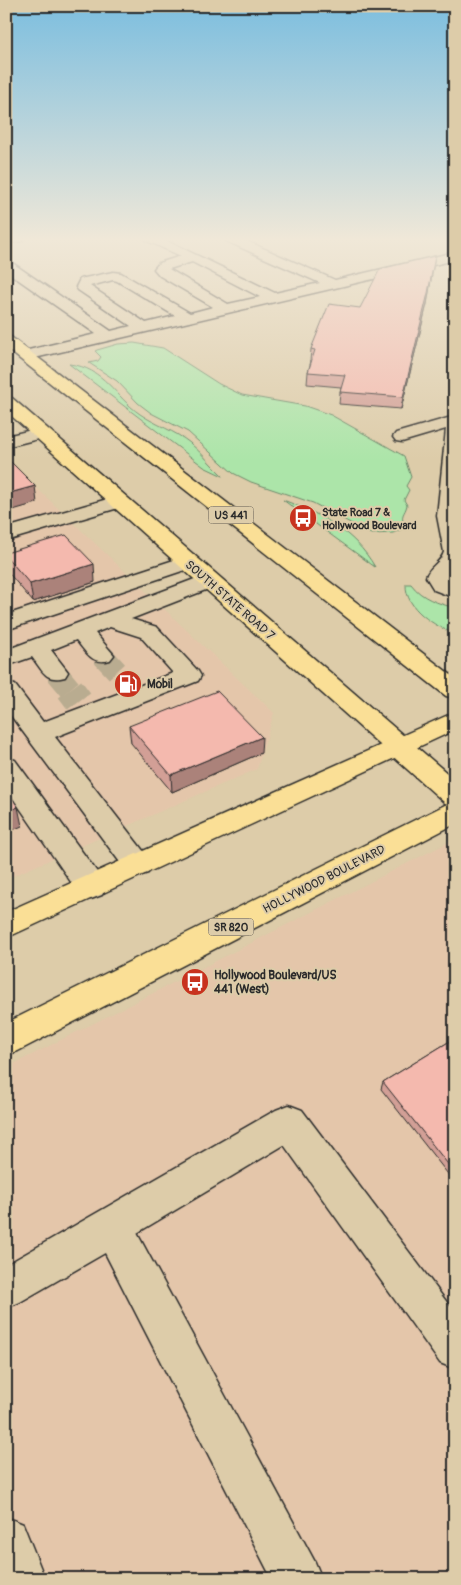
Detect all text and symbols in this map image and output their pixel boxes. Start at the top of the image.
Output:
bus stop icon: State Road 7 & Hollywood Boulevard [288,503,318,533]
road number: US 441 [208,506,254,524]
place label: State Road 7 & Hollywood Boulevard [322,506,417,532]
street label: SOUTH STATE ROAD 7 [182,557,278,644]
fuel station icon: Mobil [113,669,143,699]
place label: Mobil [147,677,173,692]
street label: HOLLYWOOD BOULEVARD [261,842,388,917]
road number: SR 820 [208,919,254,936]
bus stop icon: Hollywood Boulevard/US 441 (West) [180,967,210,997]
place label: Hollywood Boulevard/US 441 (West) [213,968,337,997]

